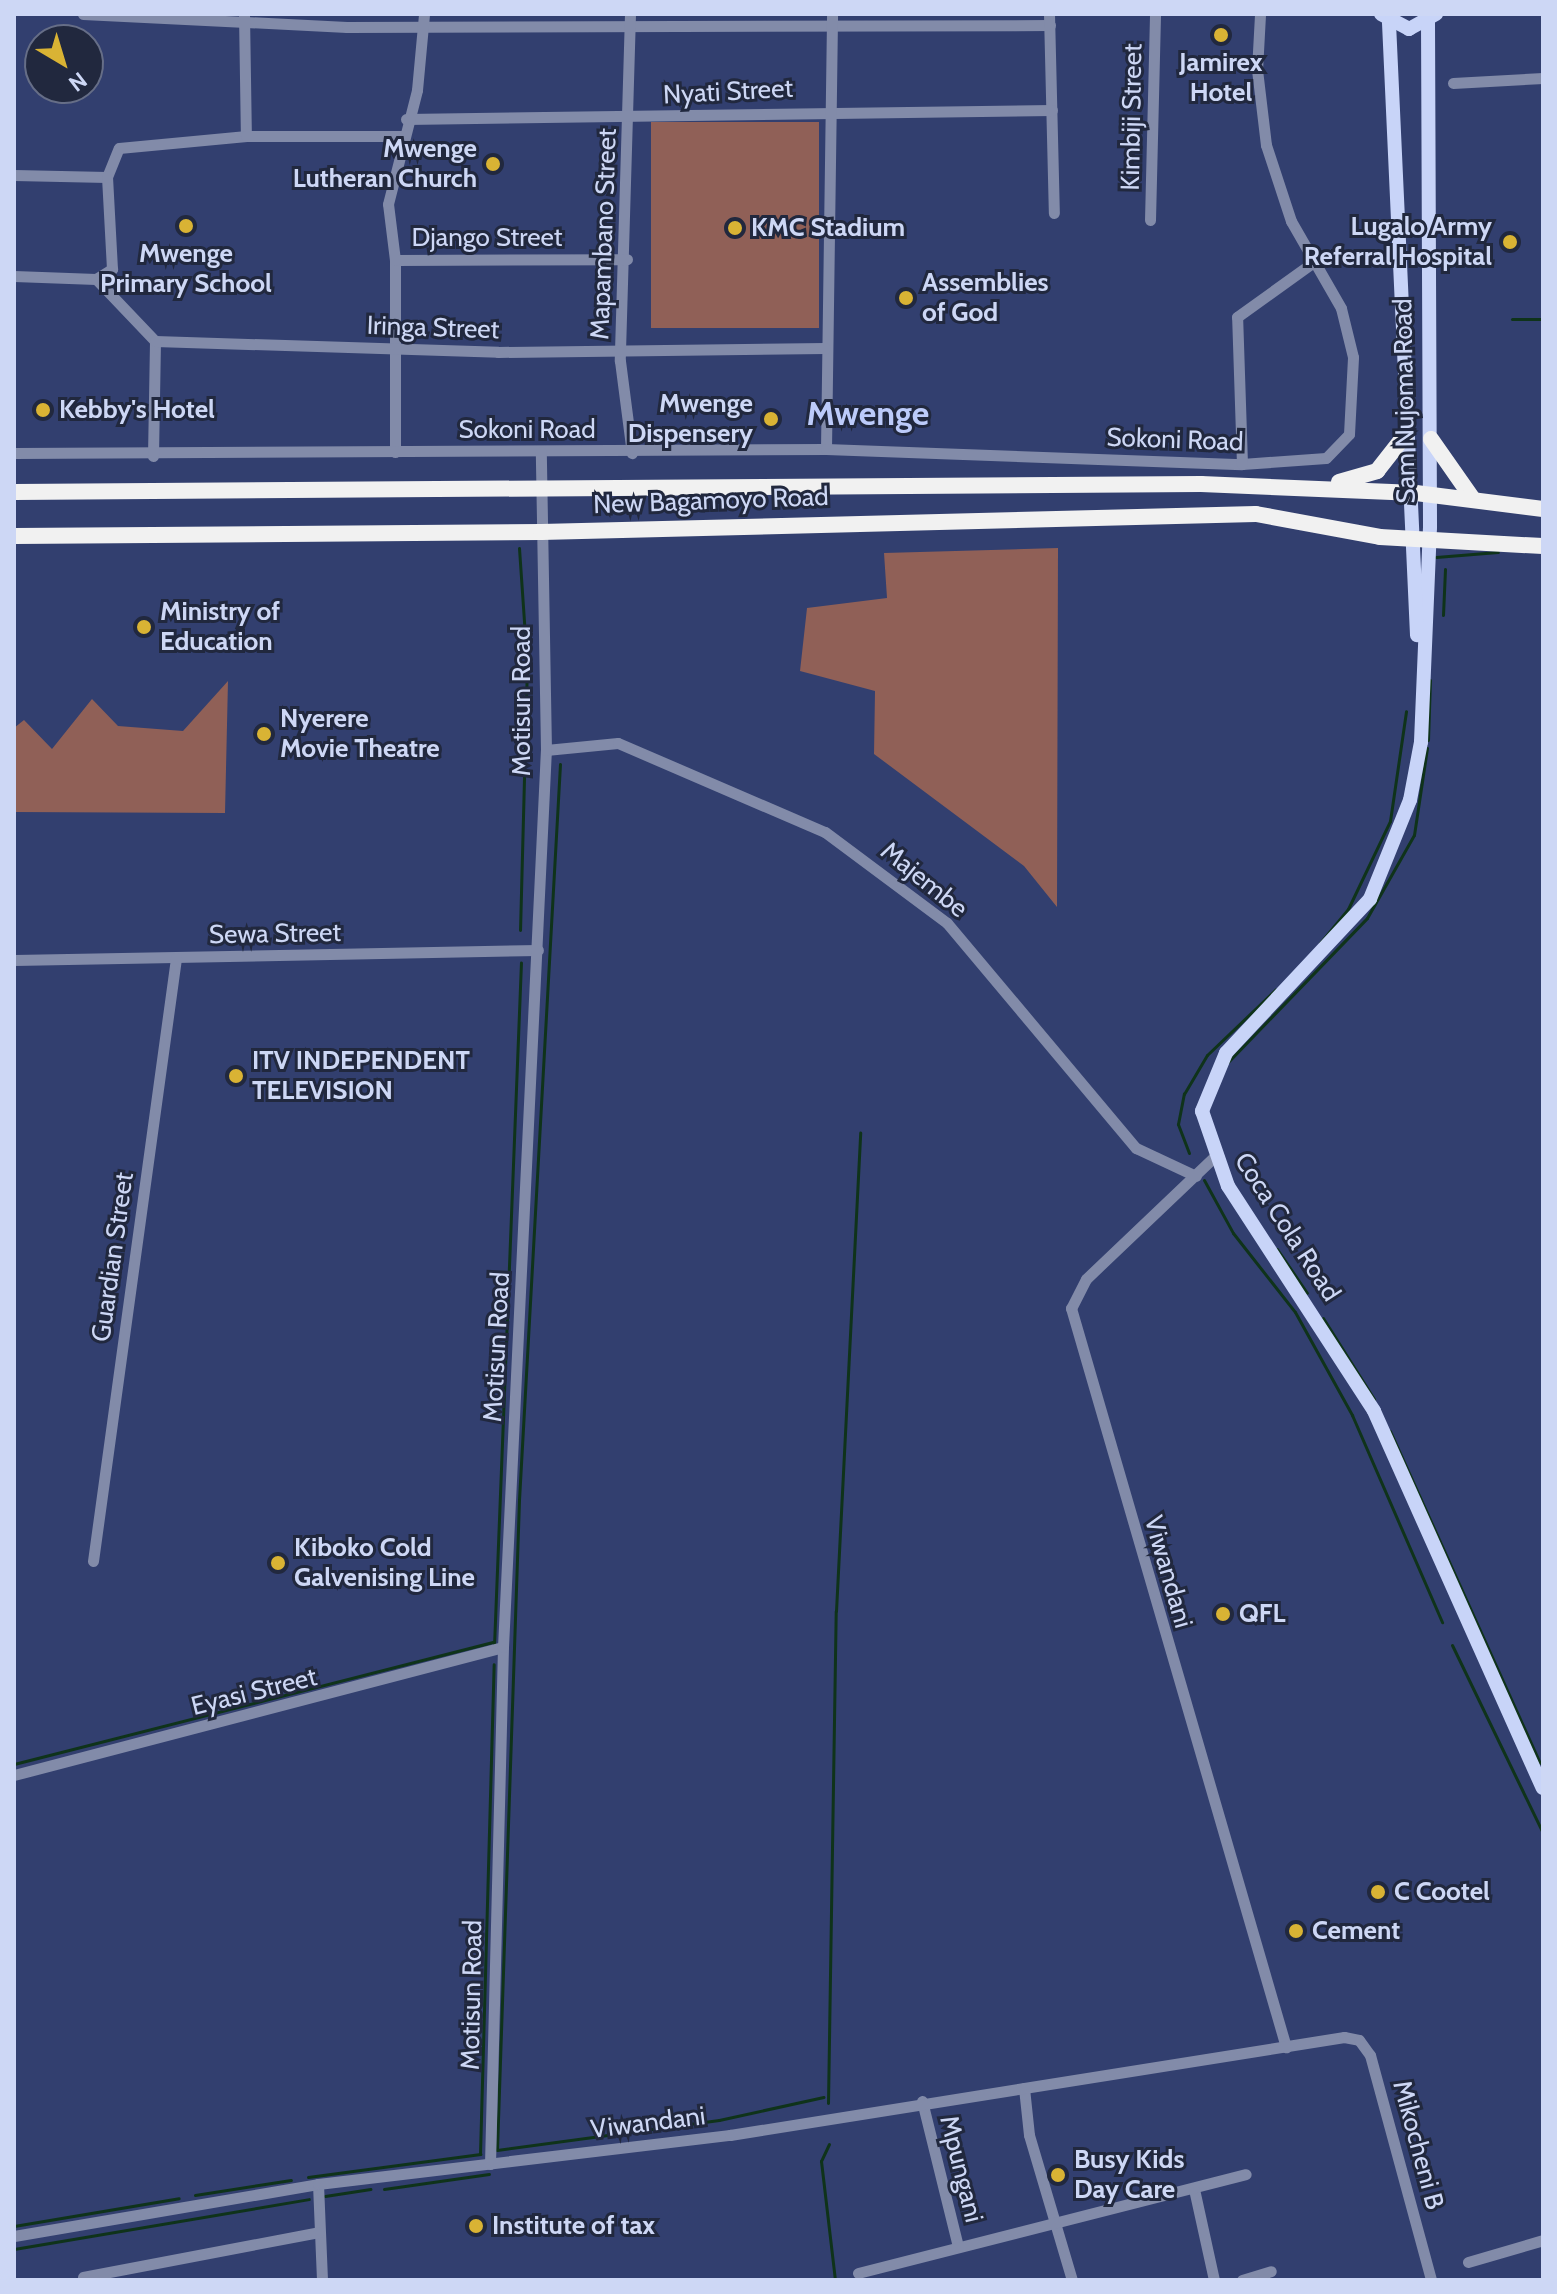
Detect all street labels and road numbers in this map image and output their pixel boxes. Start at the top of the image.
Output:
street label: Kimbiji Street [1115,43,1149,191]
street label: Nyati Street [662,73,794,111]
street label: Mapambano Street [585,128,623,340]
street label: Django Street [411,222,563,254]
street label: Sam Nujoma Road [1388,298,1422,504]
street label: Iringa Street [366,310,500,346]
street label: Sokoni Road [458,414,596,446]
street label: Sokoni Road [1106,422,1244,458]
street label: New Bagamoyo Road [593,481,829,521]
street label: Motisun Road [506,626,538,776]
street label: Majembe [874,836,974,924]
street label: Sewa Street [209,917,341,951]
street label: Coca Cola Road [1227,1147,1347,1307]
street label: Guardian Street [86,1170,140,1344]
street label: Motisun Road [477,1271,517,1423]
street label: Viwandani [1137,1512,1199,1632]
street label: Eyasi Street [188,1661,320,1723]
street label: Motisun Road [455,1920,489,2070]
street label: Mikocheni B [1386,2077,1450,2213]
street label: Viwandani [589,2100,707,2146]
street label: Mpungani [933,2112,989,2226]

